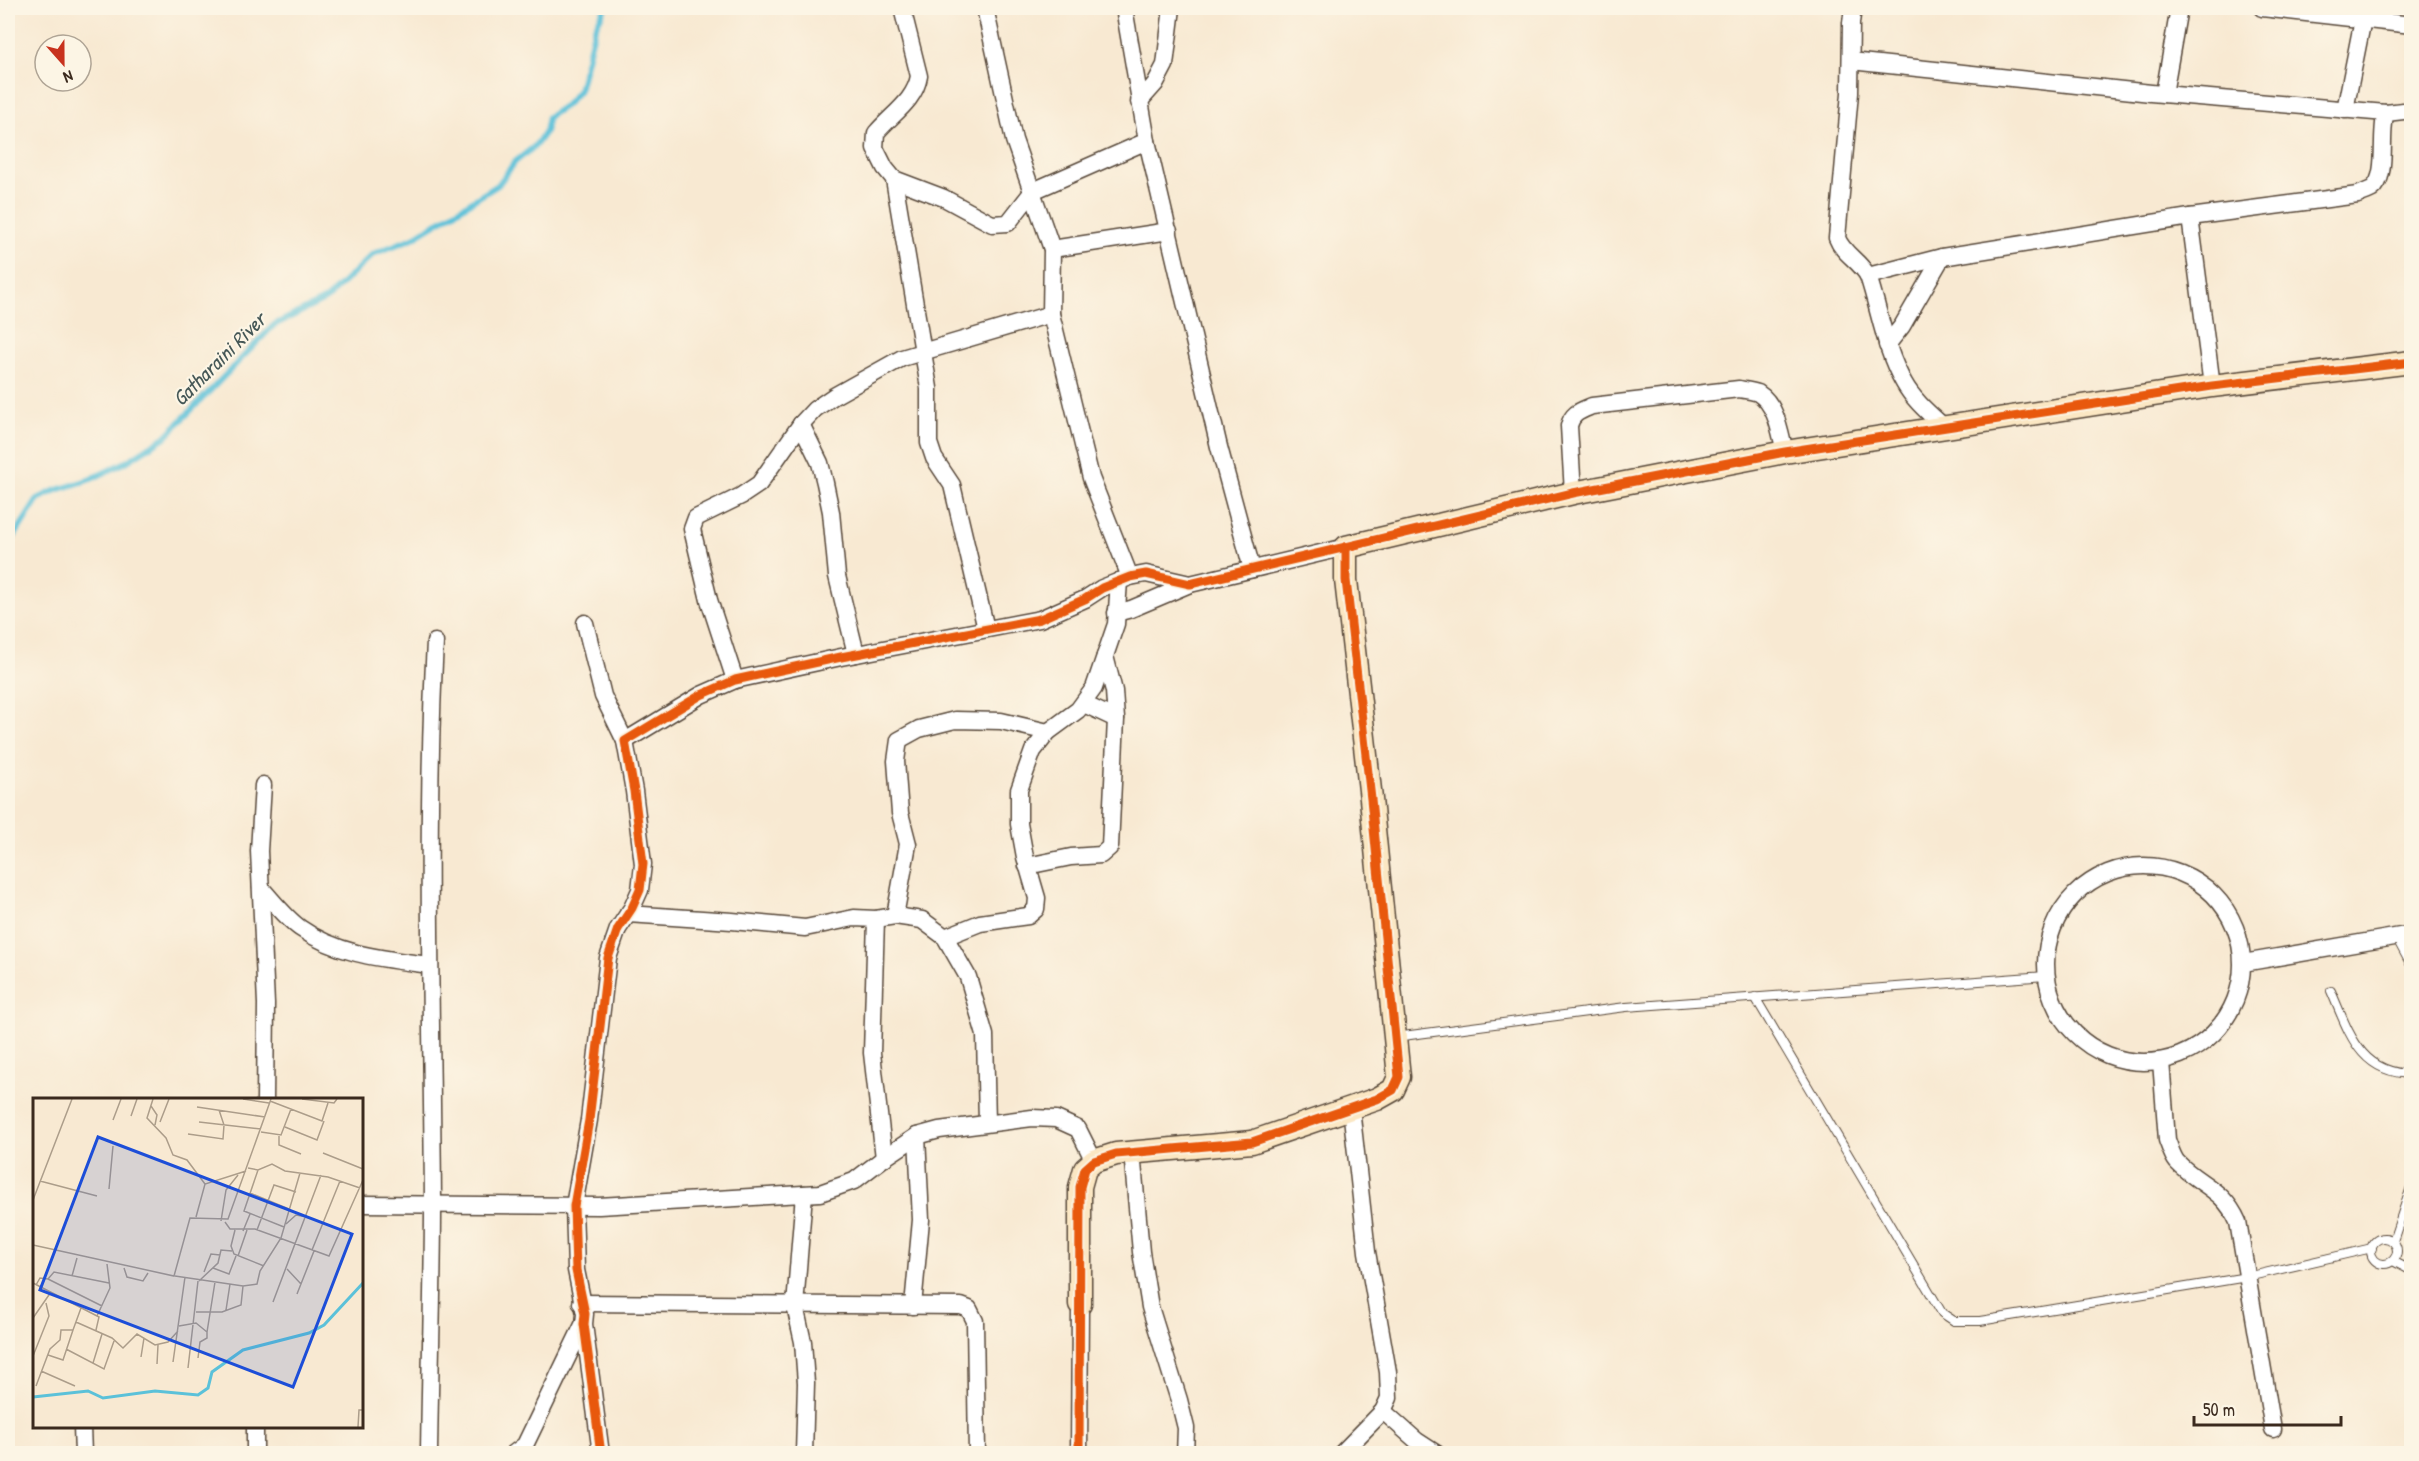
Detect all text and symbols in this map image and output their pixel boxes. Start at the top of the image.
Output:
north arrow [33,33,93,93]
text: N [60,65,76,89]
water label: Gatharaini River [166,304,274,412]
inset map [33,1098,363,1428]
scale bar [2194,1389,2341,1427]
text: 50 m [2203,1397,2235,1422]

